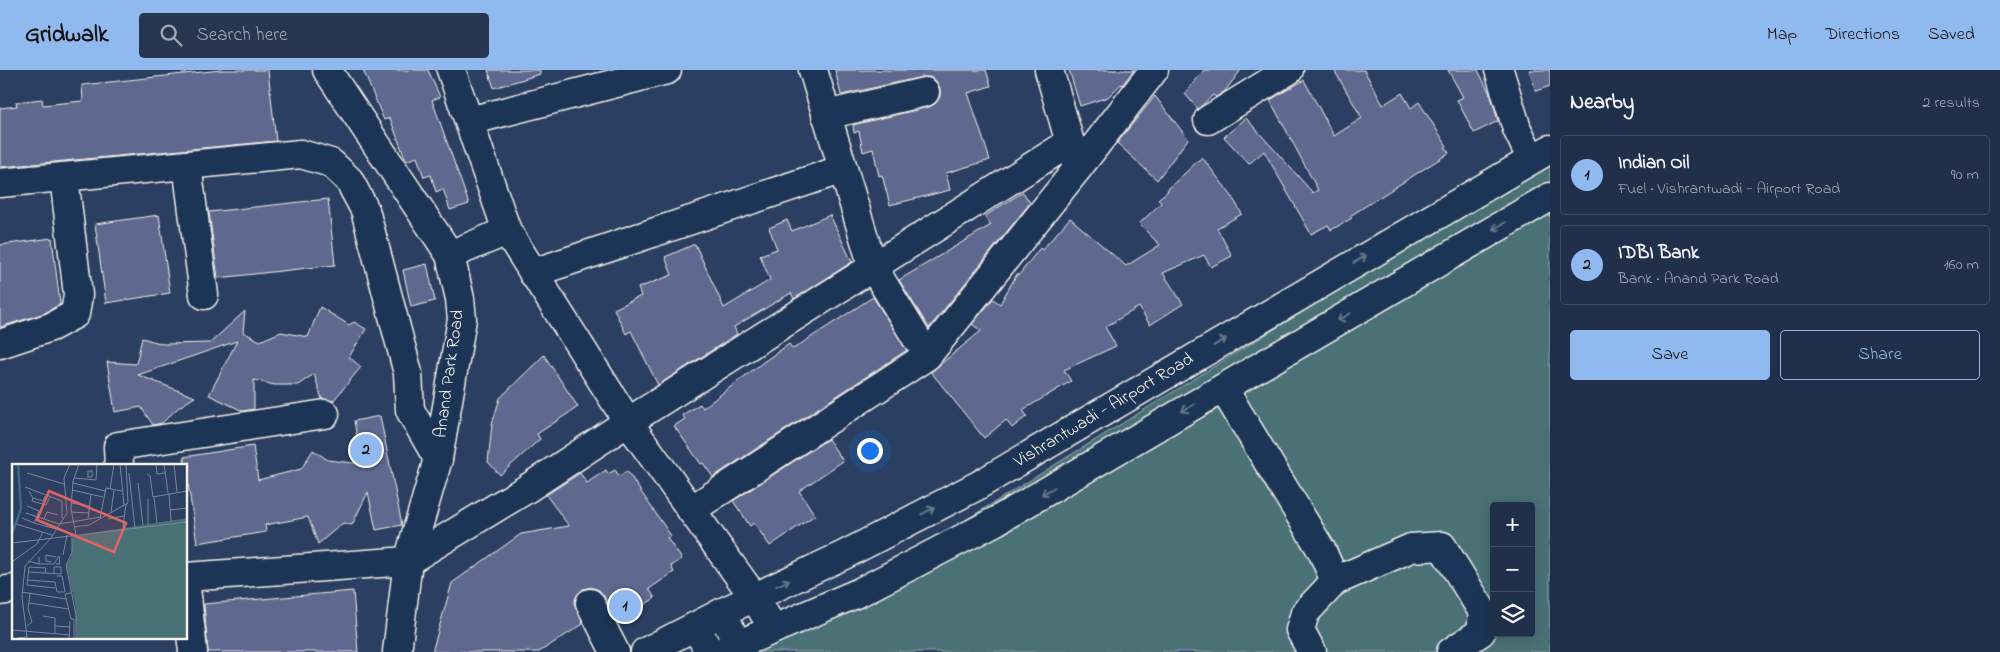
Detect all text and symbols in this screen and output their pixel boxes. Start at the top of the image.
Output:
search box [139,13,489,58]
text: Gridwalk [25,18,109,53]
icon: search [157,21,185,49]
text: Search here [197,22,288,49]
text: Map [1767,22,1797,48]
text: Directions [1825,22,1900,48]
text: Saved [1928,22,1975,48]
text: Nearby [1570,88,1634,118]
text: 2 results [1922,91,1980,115]
text: Indian Oil [1618,150,1689,177]
text: 1 [1584,163,1590,187]
text: 90 m [1951,163,1979,187]
text: Fuel · Vishrantwadi - Airport Road [1618,177,1840,201]
one-way arrow [1492,222,1506,232]
text: IDBI Bank [1618,240,1699,267]
text: 2 [1583,253,1591,277]
text: 160 m [1944,253,1979,277]
one-way arrow [1353,254,1367,264]
text: Bank · Anand Park Road [1618,267,1779,291]
street label: Anand Park Road [428,308,472,440]
one-way arrow [1337,313,1351,323]
button: Save [1570,330,1770,380]
button: Share [1780,330,1980,380]
one-way arrow [1213,337,1227,347]
street label: Vishrantwadi - Airport Road [1008,347,1199,476]
one-way arrow [1182,404,1196,414]
pin: 2 [350,431,382,469]
your location [857,438,883,464]
inset map [12,464,188,640]
one-way arrow [1042,486,1056,496]
map controls [1490,502,1535,637]
button: + [1490,502,1535,547]
one-way arrow [921,506,936,516]
button: − [1490,547,1535,592]
one-way arrow [775,578,790,588]
pin: 1 [609,587,641,625]
button: layers [1490,592,1535,637]

